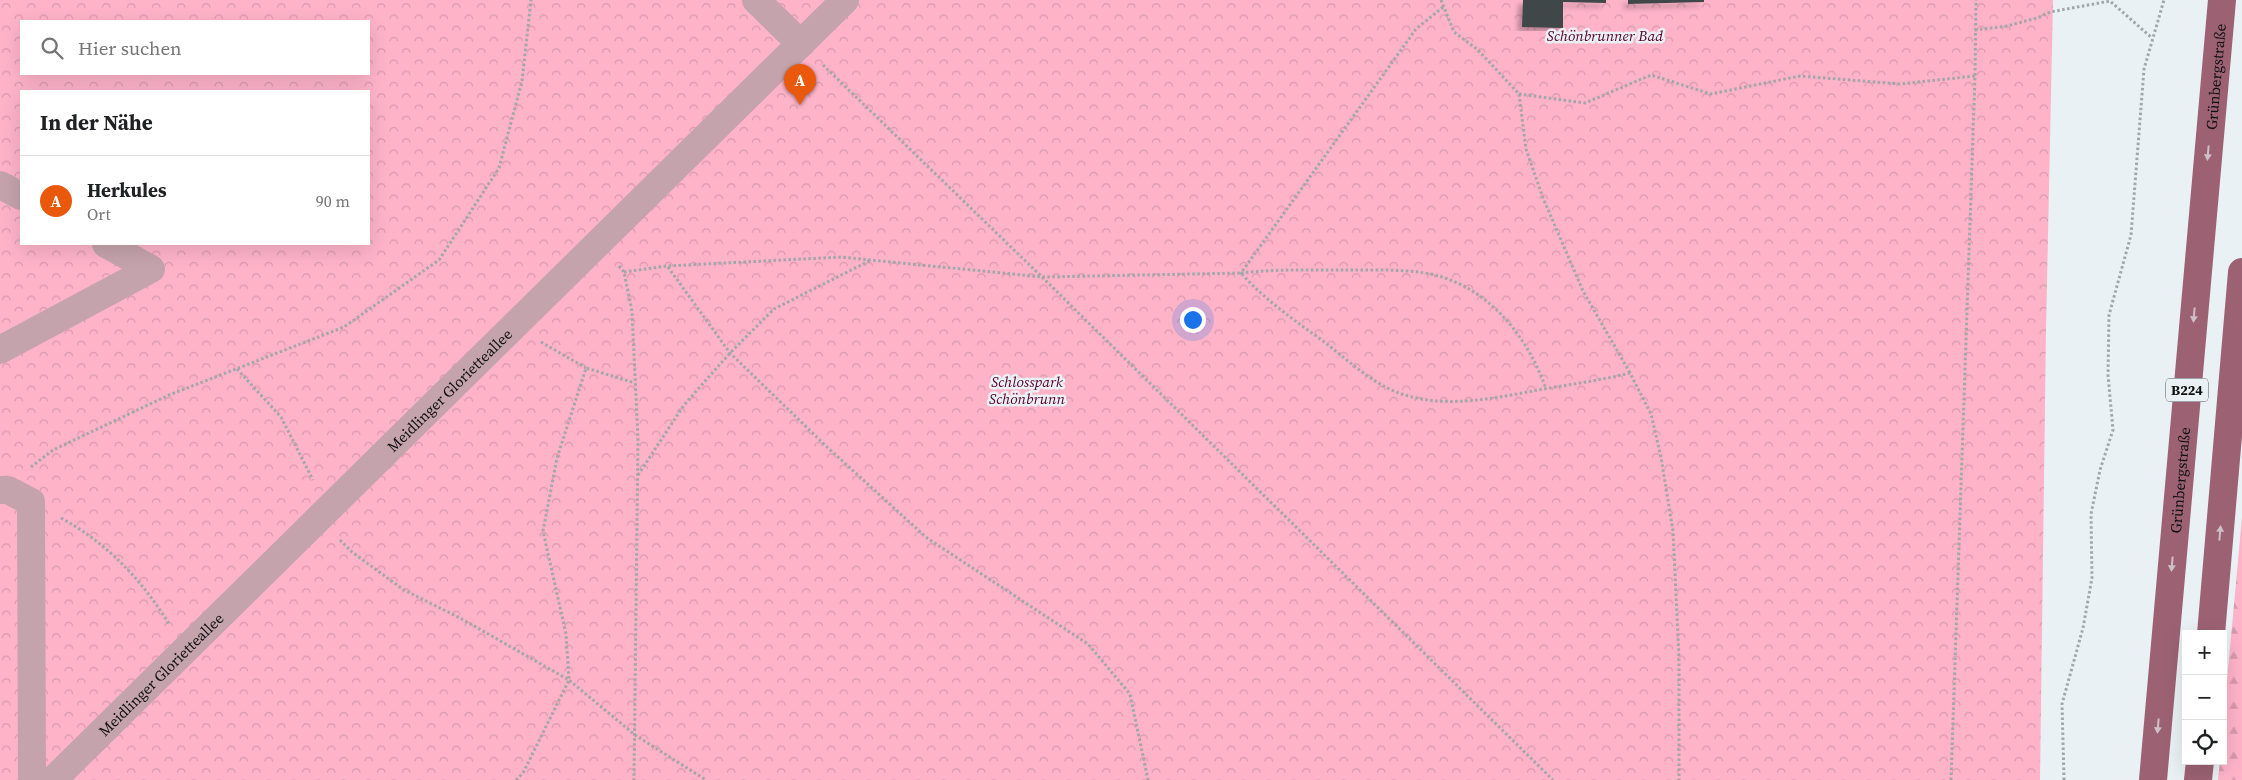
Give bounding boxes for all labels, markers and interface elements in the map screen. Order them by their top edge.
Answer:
search box [20,20,370,75]
street label: Grünbergstraße [2200,22,2230,131]
park label: Schönbrunner Bad [1547,25,1663,46]
icon: search [38,34,66,62]
text: Hier suchen [78,35,182,61]
pin: A [784,64,816,105]
text: In der Nähe [40,108,153,137]
one-way arrow [2204,145,2212,161]
text: Herkules [87,177,167,203]
text: A [51,190,61,212]
text: 90 m [316,190,350,212]
text: Ort [87,203,111,225]
your location [1180,307,1206,333]
one-way arrow [2190,307,2198,323]
street label: Meidlinger Glorietteallee [382,323,517,456]
park label: Schlosspark Schönbrunn [989,371,1065,409]
road number: B224 [2166,378,2208,402]
street label: Grünbergstraße [2164,426,2195,534]
one-way arrow [2216,525,2224,541]
one-way arrow [2168,556,2176,572]
street label: Meidlinger Glorietteallee [93,607,228,740]
map controls [2182,630,2227,765]
button: + [2182,630,2227,675]
button: − [2182,675,2227,720]
one-way arrow [2154,718,2162,734]
button: locate [2182,720,2227,765]

